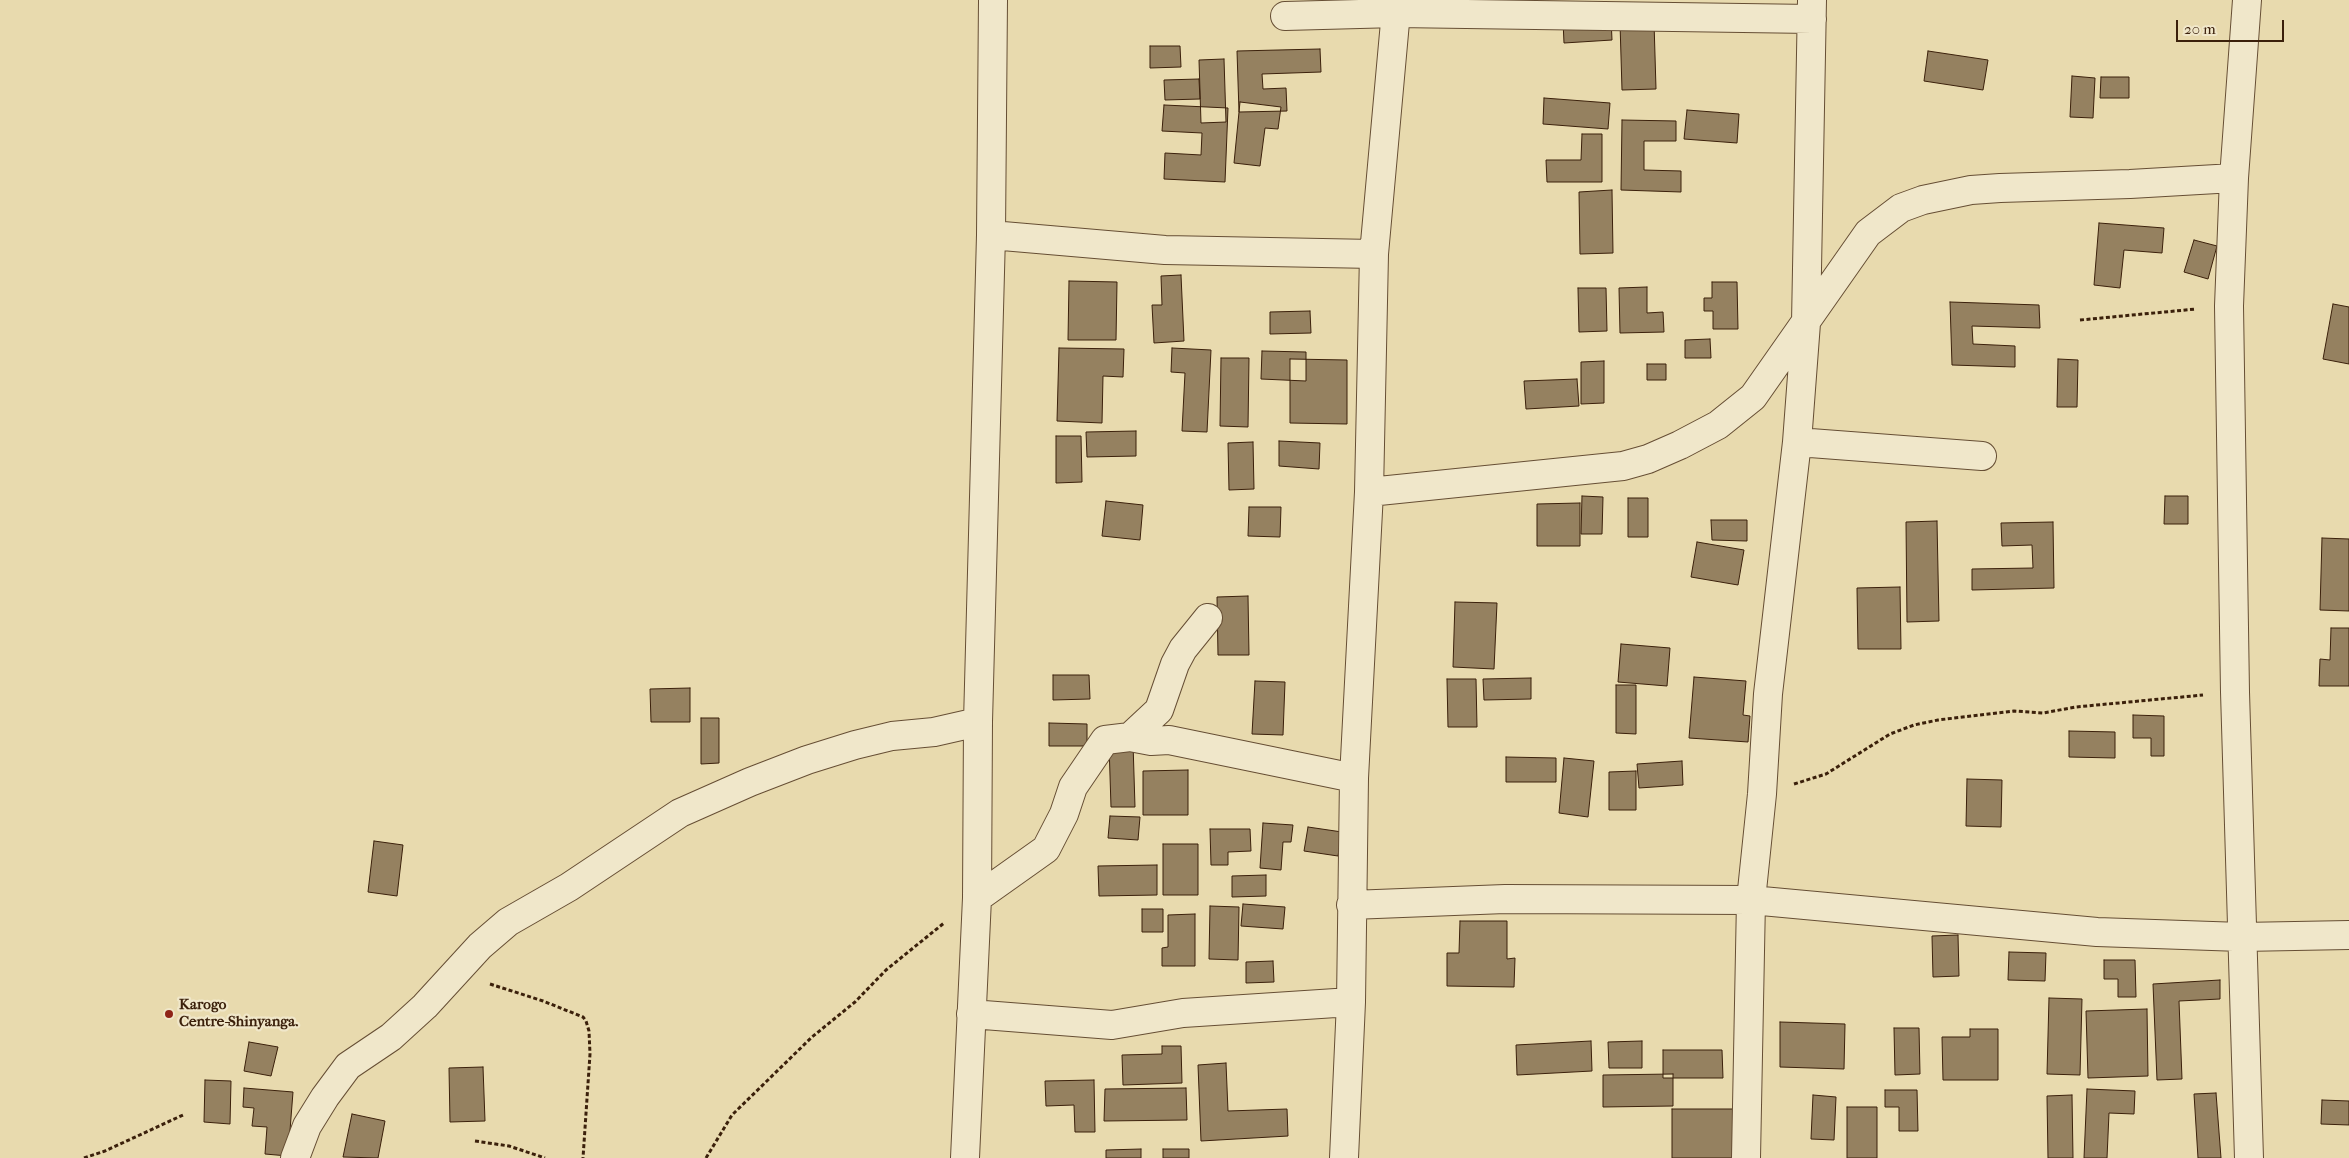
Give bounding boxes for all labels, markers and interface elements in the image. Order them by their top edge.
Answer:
scale bar [2179,10,2286,42]
text: 20 m [2184,20,2216,38]
place label: Karogo Centre-Shinyanga. [179,996,298,1031]
marker: Karogo Centre-Shinyanga. [163,1008,175,1020]

